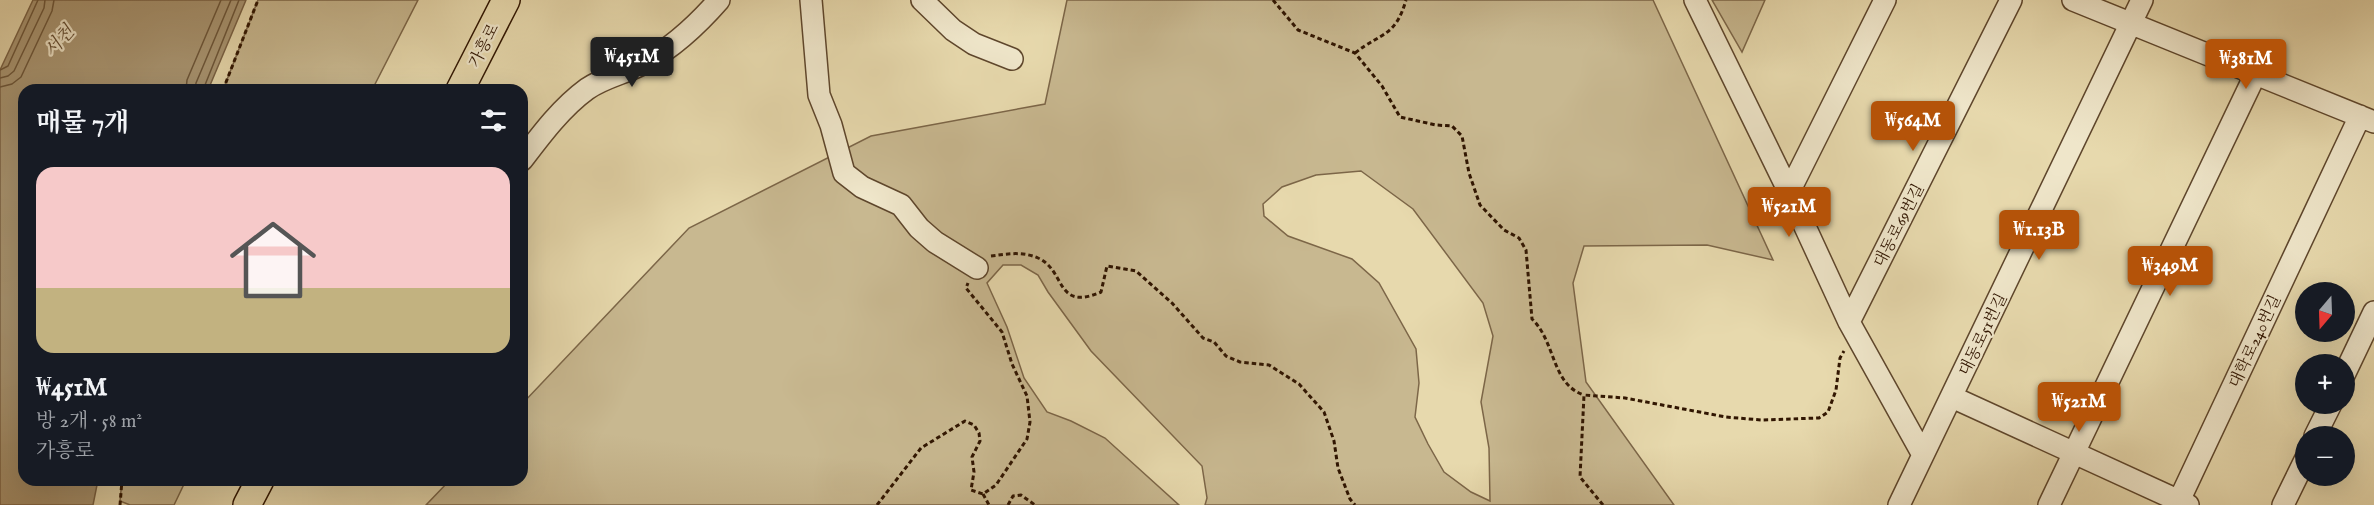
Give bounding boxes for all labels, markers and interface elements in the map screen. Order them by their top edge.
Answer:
water label: 서천 [40,20,81,63]
street label: 가흥로 [465,20,504,71]
pin: ₩451M [590,37,674,88]
pin: ₩381M [2204,39,2288,90]
text: ₩451M [604,44,660,69]
text: ₩381M [2219,46,2273,71]
pin: ₩564M [1871,101,1955,152]
icon: filters [477,104,510,137]
text: 매물 7개 [36,107,129,140]
text: ₩564M [1885,108,1941,133]
street label: 대동로69번길 [1870,181,1929,271]
pin: ₩521M [1747,187,1831,238]
text: ₩521M [1762,194,1816,219]
icon: home [219,206,327,314]
pin: ₩1.13B [1990,210,2088,261]
text: ₩1.13B [2013,217,2065,242]
pin: ₩349M [2128,246,2212,297]
text: ₩349M [2142,253,2198,278]
north arrow [2295,282,2355,342]
map controls [2295,282,2355,486]
street label: 대동로51번길 [1955,290,2012,379]
street label: 대학로240번길 [2226,292,2286,392]
button: + [2295,354,2355,414]
text: ₩451M [36,371,108,404]
pin: ₩521M [2037,382,2121,433]
text: ₩521M [2052,389,2106,414]
text: 방 2개 · 58 m² [36,409,142,434]
button: − [2295,426,2355,486]
text: 가흥로 [36,439,94,464]

